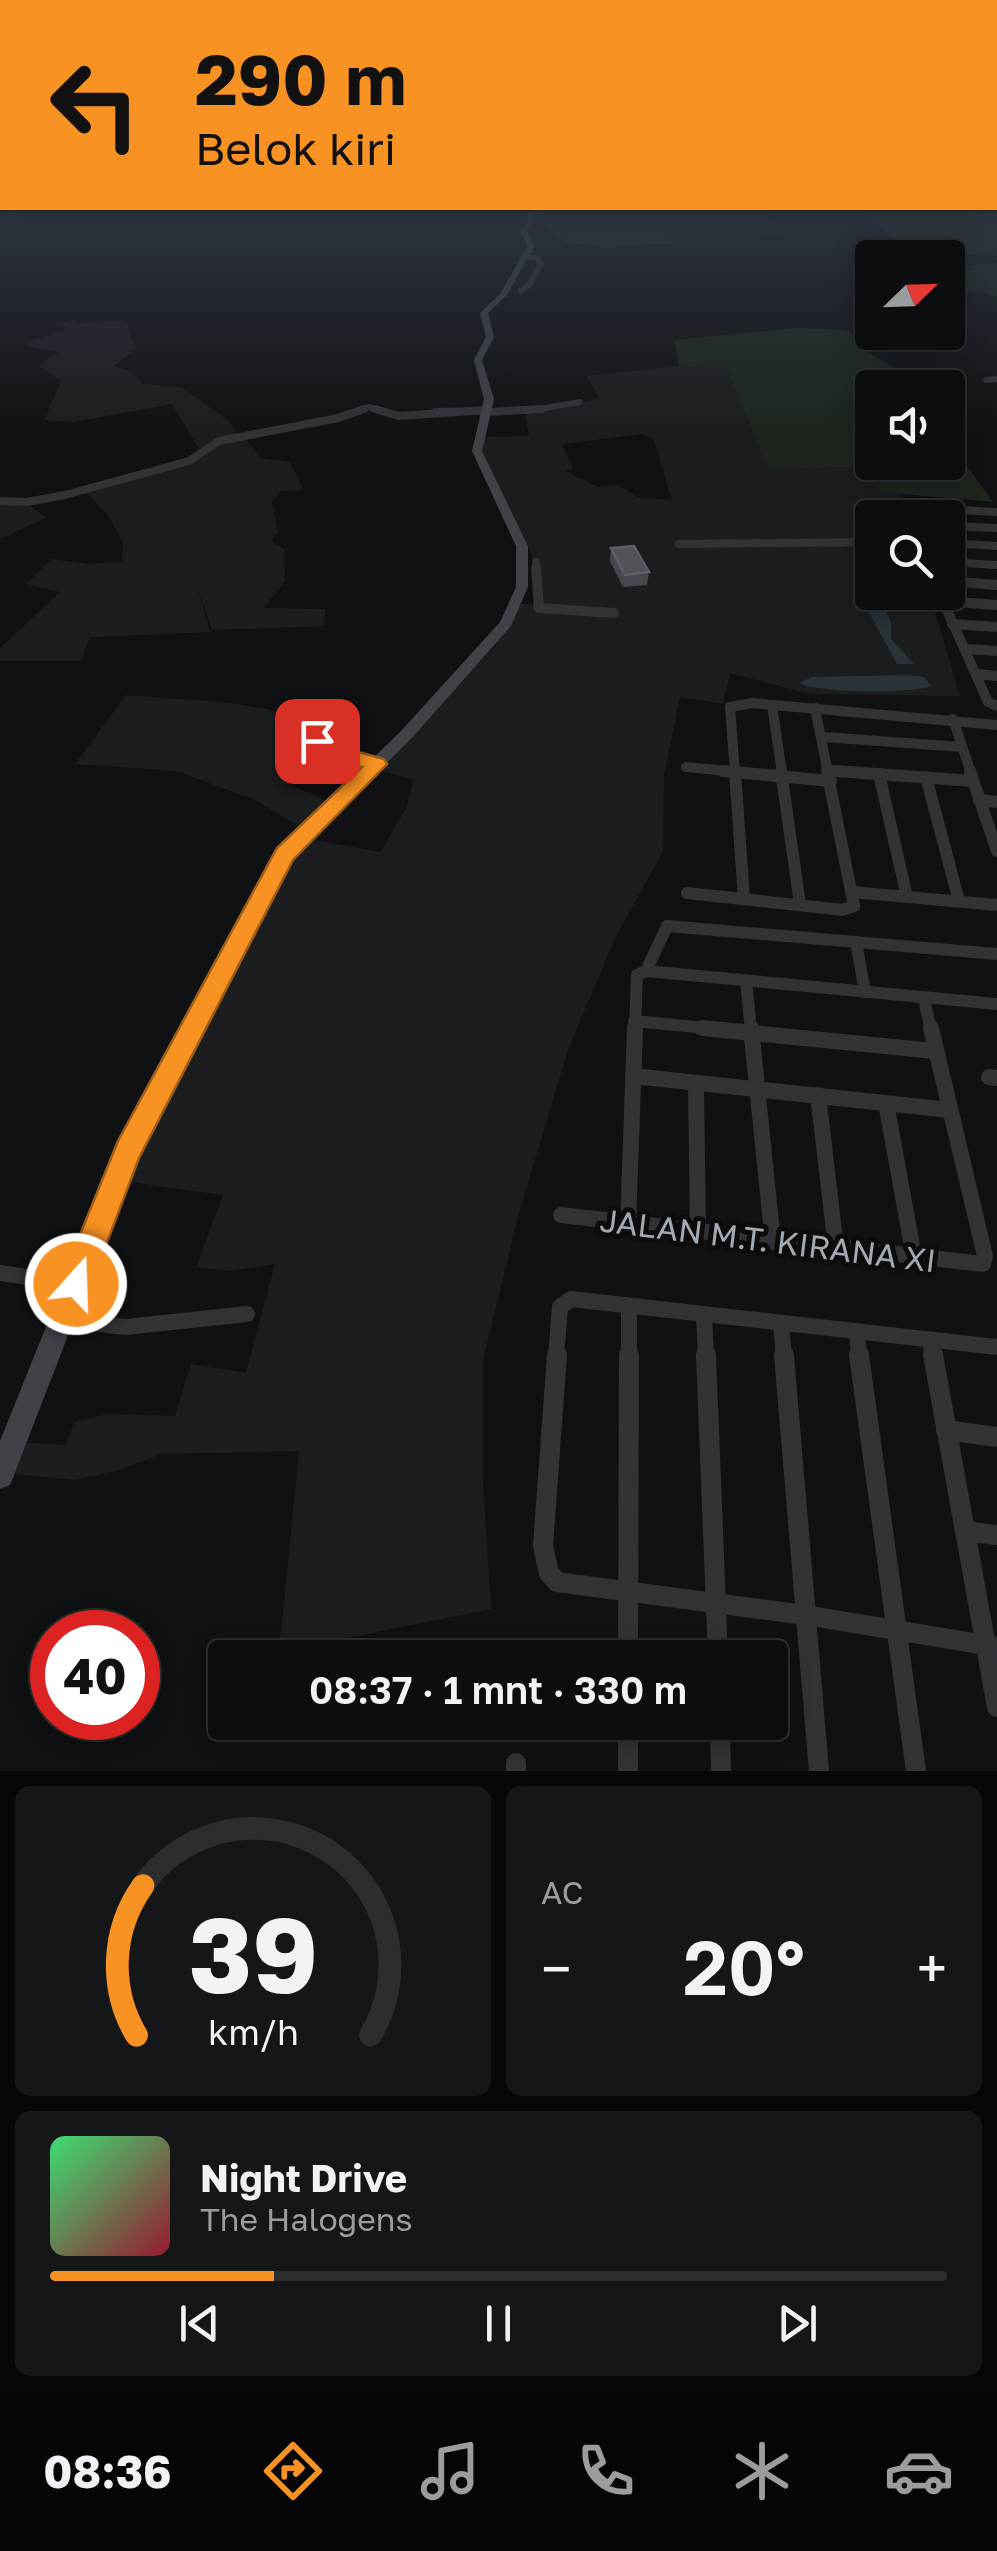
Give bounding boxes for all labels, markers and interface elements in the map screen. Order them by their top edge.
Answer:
text: 290 m [195,36,406,120]
icon: left [30,40,160,170]
text: Belok kiri [195,121,396,175]
north arrow [855,240,965,350]
map controls [855,240,965,610]
button: sound [855,370,965,480]
button: search [855,500,965,610]
pin [275,699,360,784]
icon: arrive [290,714,345,769]
street label: JALAN M.T. KIRANA XI [598,1201,938,1279]
position arrow [24,1232,128,1336]
speed limit sign: 40 [30,1610,160,1740]
text: 08:37 · 1 mnt · 330 m [309,1667,687,1712]
text: AC [541,1873,584,1911]
text: 39 [188,1891,318,2016]
text: 20° [683,1921,805,2012]
text: − [541,1935,571,2001]
text: + [917,1935,947,2001]
text: km/h [208,2010,298,2053]
text: Night Drive [200,2155,407,2200]
text: The Halogens [200,2200,412,2238]
icon: previous [172,2296,227,2351]
icon: pause [471,2296,526,2351]
icon: next [770,2296,825,2351]
icon: directions [258,2436,328,2506]
icon: music [415,2436,485,2506]
icon: phone [571,2436,641,2506]
icon: climate [727,2436,797,2506]
icon: car [884,2436,954,2506]
text: 08:36 [43,2444,172,2498]

